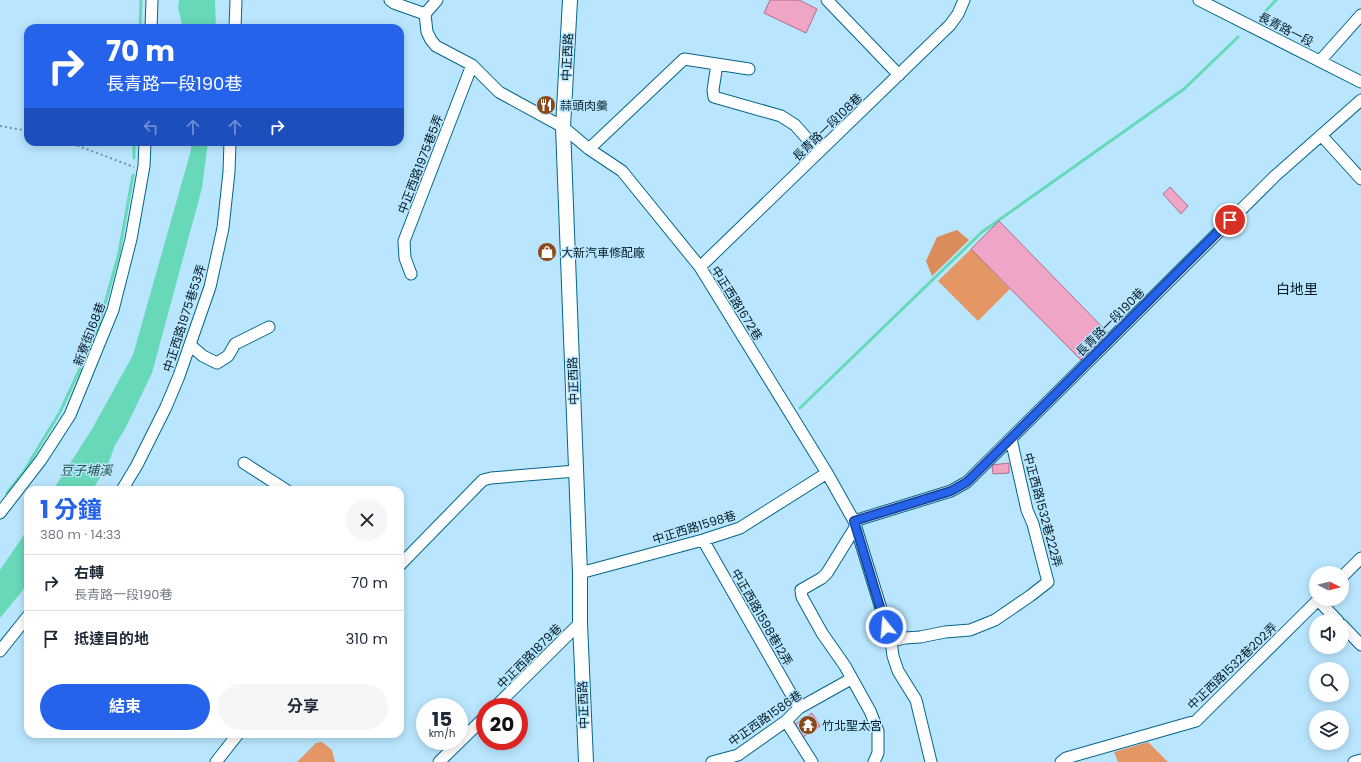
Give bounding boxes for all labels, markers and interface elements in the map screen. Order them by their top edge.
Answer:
street label: 長青路一段 [1255,8,1317,50]
text: 70 m [106,32,175,71]
street label: 中正西路 [557,33,577,81]
icon: right [40,40,92,92]
text: 長青路一段190巷 [106,71,242,96]
street label: 長青路一段108巷 [788,89,866,165]
restaurant icon: 蒜頭肉羹 [535,94,557,116]
place label: 蒜頭肉羹 [560,97,608,114]
street label: 中正西路1975巷5弄 [393,112,447,216]
icon: left [140,116,162,138]
icon: ahead [182,116,204,138]
icon: ahead [224,116,246,138]
icon: right [266,116,288,138]
pin [1213,203,1247,237]
icon: arrive [1219,209,1241,231]
shop icon: 大新汽車修配廠 [536,241,558,263]
place label: 大新汽車修配廠 [561,244,645,261]
street label: 中正西路1975巷53弄 [159,262,209,374]
street label: 中正西路1672巷 [707,262,767,344]
district label: 白地里 [1276,279,1318,299]
street label: 長青路一段190巷 [1072,284,1148,360]
street label: 新寮街168巷 [69,300,109,368]
street label: 中正西路 [564,357,582,405]
street label: 中正西路1532巷222弄 [1020,451,1066,569]
water label: 豆子埔溪 [60,461,114,480]
text: 1 分鐘 [40,493,102,526]
button: close [346,499,388,541]
street label: 中正西路1598巷 [650,506,738,548]
text: 380 m · 14:33 [40,525,121,544]
text: 右轉 [74,562,104,583]
street label: 中正西路1598巷12弄 [727,565,797,669]
north arrow [1309,566,1349,606]
map controls [1309,566,1349,750]
icon: right [40,572,62,594]
text: 70 m [351,572,388,593]
text: 長青路一段190巷 [74,585,173,604]
position arrow [865,606,907,648]
button: sound [1309,614,1349,654]
street label: 中正西路1532巷202弄 [1183,619,1281,713]
street label: 中正西路1879巷 [493,620,565,692]
icon: arrive [40,628,62,650]
text: 抵達目的地 [74,628,149,649]
text: 310 m [345,628,388,649]
button: search [1309,662,1349,702]
street label: 中正西路 [574,681,592,729]
button: 結束 [40,684,210,730]
button: 分享 [218,684,388,730]
street label: 中正西路1586巷 [725,686,805,750]
speed limit sign: 20 [476,698,528,750]
text: 15 [432,705,452,733]
button: layers [1309,710,1349,750]
temple icon: 竹北聖太宮 [797,714,819,736]
place label: 竹北聖太宮 [822,717,882,734]
text: km/h [429,726,455,741]

